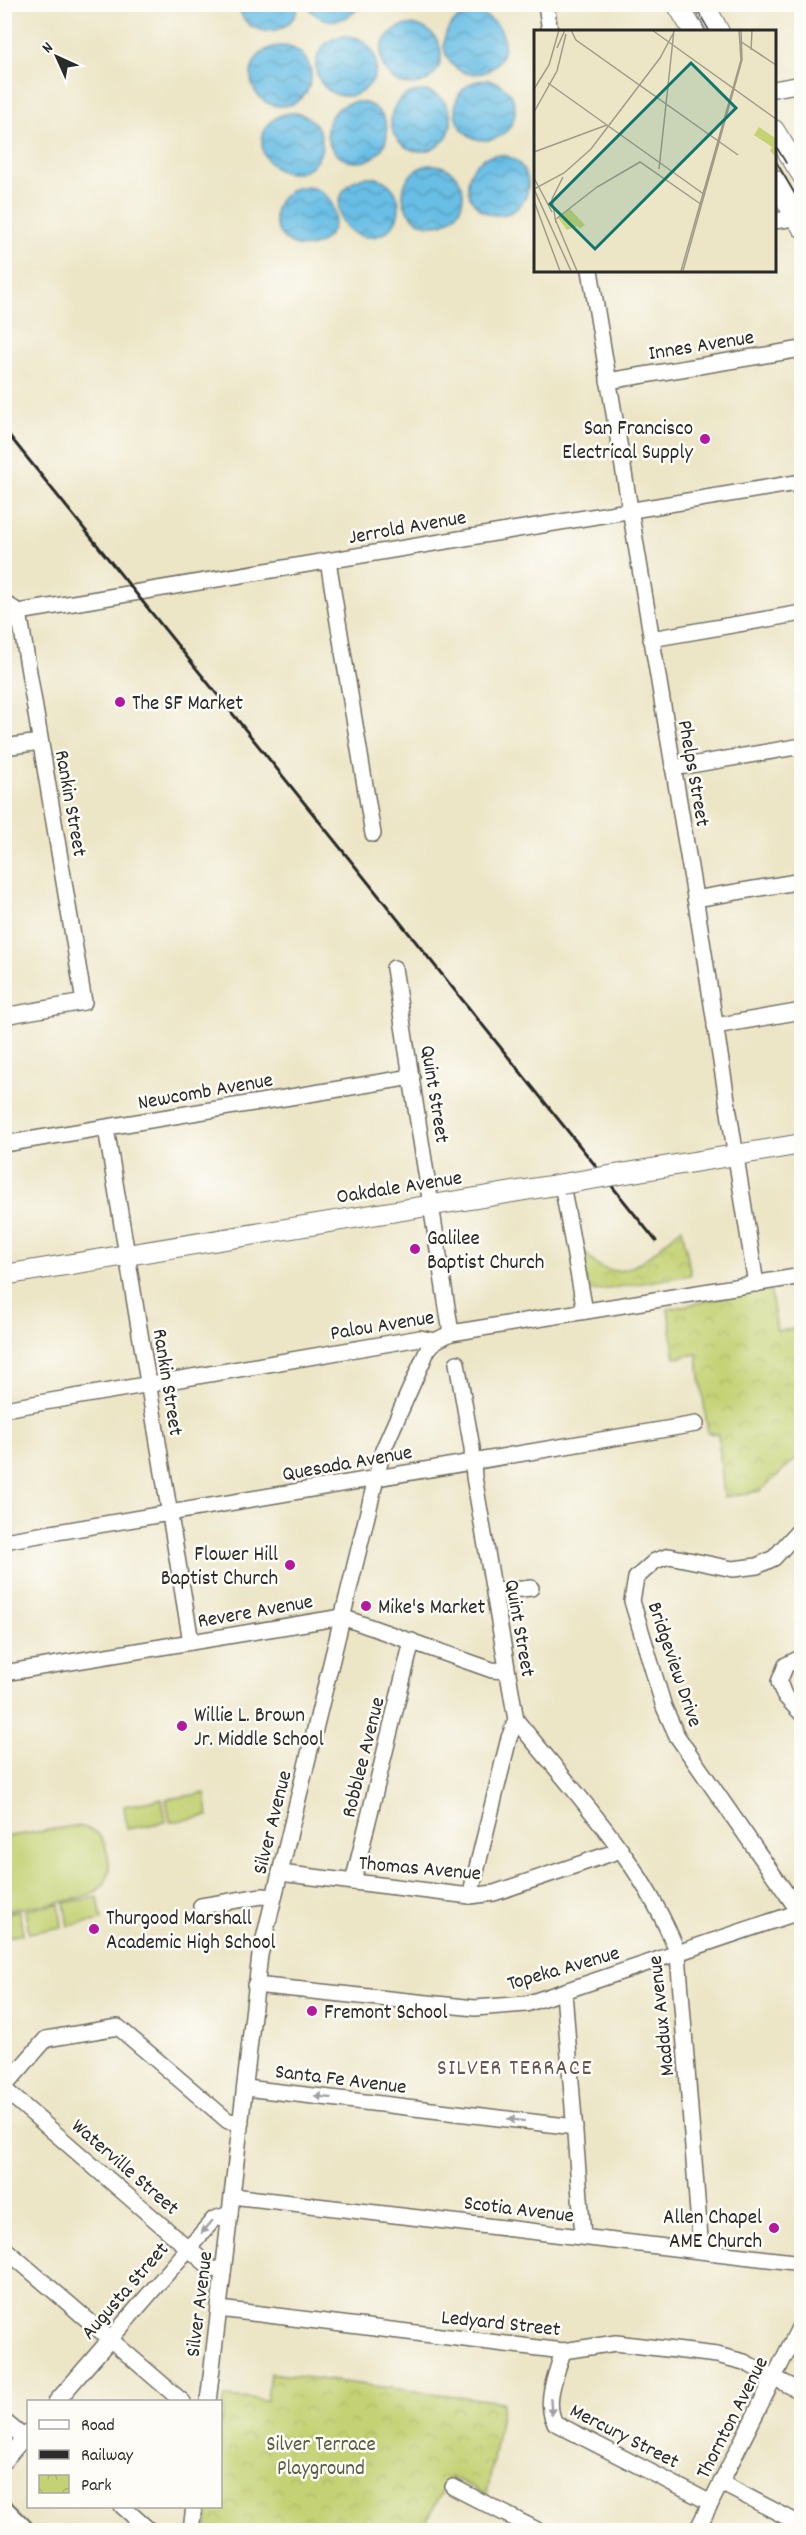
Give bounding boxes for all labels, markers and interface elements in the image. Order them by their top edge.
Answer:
north arrow [27,27,87,87]
inset map [534,30,776,272]
text: N [37,37,59,59]
street label: Innes Avenue [647,324,756,370]
place label: San Francisco Electrical Supply [562,415,693,469]
marker: San Francisco Electrical Supply [698,432,712,446]
street label: Jerrold Avenue [346,504,469,554]
place label: The SF Market [132,690,243,720]
marker: The SF Market [113,695,127,709]
street label: Phelps Street [668,718,716,829]
street label: Rankin Street [45,748,93,859]
street label: Quint Street [411,1044,456,1146]
street label: Newcomb Avenue [136,1066,275,1120]
street label: Oakdale Avenue [335,1164,464,1214]
place label: Galilee Baptist Church [427,1225,544,1279]
marker: Galilee Baptist Church [408,1242,422,1256]
street label: Palou Avenue [328,1304,437,1350]
street label: Rankin Street [143,1327,189,1438]
street label: Quesada Avenue [280,1439,415,1491]
place label: Flower Hill Baptist Church [161,1541,278,1595]
marker: Flower Hill Baptist Church [283,1558,297,1572]
street label: Quint Street [495,1577,541,1680]
street label: Revere Avenue [195,1588,316,1638]
place label: Mike's Market [378,1594,486,1624]
street label: Bridgeview Drive [638,1598,709,1732]
marker: Mike's Market [359,1599,373,1613]
street label: Robblee Avenue [335,1694,394,1821]
place label: Willie L. Brown Jr. Middle School [194,1702,324,1756]
marker: Willie L. Brown Jr. Middle School [175,1719,189,1733]
street label: Silver Avenue [247,1768,301,1878]
street label: Thomas Avenue [357,1850,482,1890]
place label: Thurgood Marshall Academic High School [106,1905,276,1959]
marker: Thurgood Marshall Academic High School [87,1922,101,1936]
street label: Topeka Avenue [504,1940,623,2000]
street label: Maddux Avenue [642,1954,684,2077]
place label: Fremont School [324,1999,447,2029]
marker: Fremont School [305,2004,319,2018]
district label: SILVER TERRACE [437,2054,593,2085]
street label: Santa Fe Avenue [273,2058,408,2104]
one-way arrow [313,2092,332,2102]
street label: Waterville Street [63,2113,185,2224]
one-way arrow [507,2115,526,2125]
street label: Scotia Avenue [462,2189,575,2233]
place label: Allen Chapel AME Church [663,2204,762,2258]
one-way arrow [201,2219,214,2234]
marker: Allen Chapel AME Church [767,2221,781,2235]
street label: Augusta Street [75,2236,177,2347]
street label: Silver Avenue [180,2250,222,2359]
street label: Ledyard Street [440,2304,562,2346]
street label: Thornton Avenue [690,2352,777,2485]
street label: Mercury Street [564,2397,684,2478]
one-way arrow [546,2398,556,2417]
legend [27,2400,222,2508]
text: Road [81,2414,115,2439]
park label: Silver Terrace Playground [266,2431,376,2485]
text: Railway [81,2444,134,2469]
text: Park [81,2474,112,2499]

